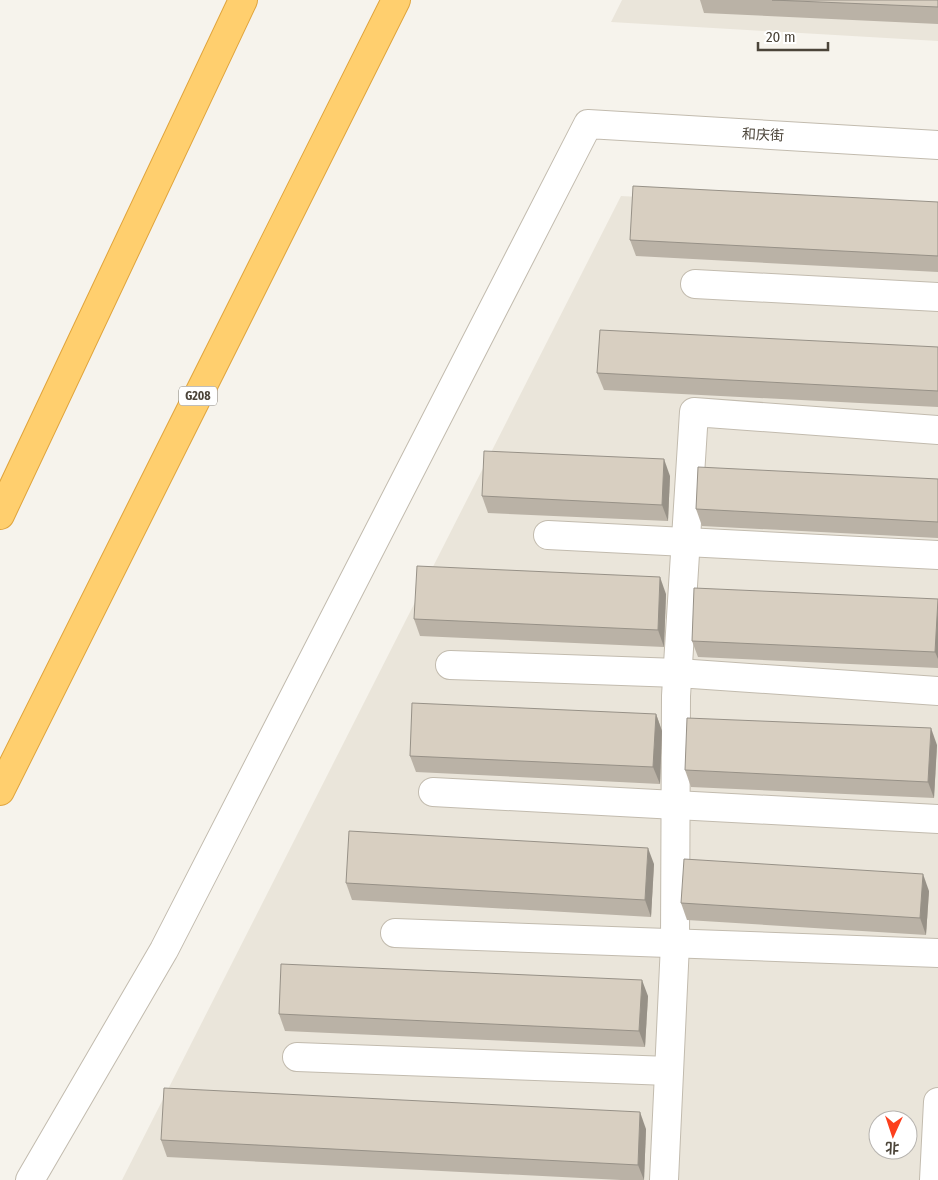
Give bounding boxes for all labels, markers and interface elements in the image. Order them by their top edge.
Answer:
scale bar [758,20,828,52]
text: 20 m [766,28,796,46]
street label: 和庆街 [742,125,784,145]
road number: G208 [179,386,217,406]
north arrow [868,1110,918,1160]
text: 北 [885,1139,900,1156]

